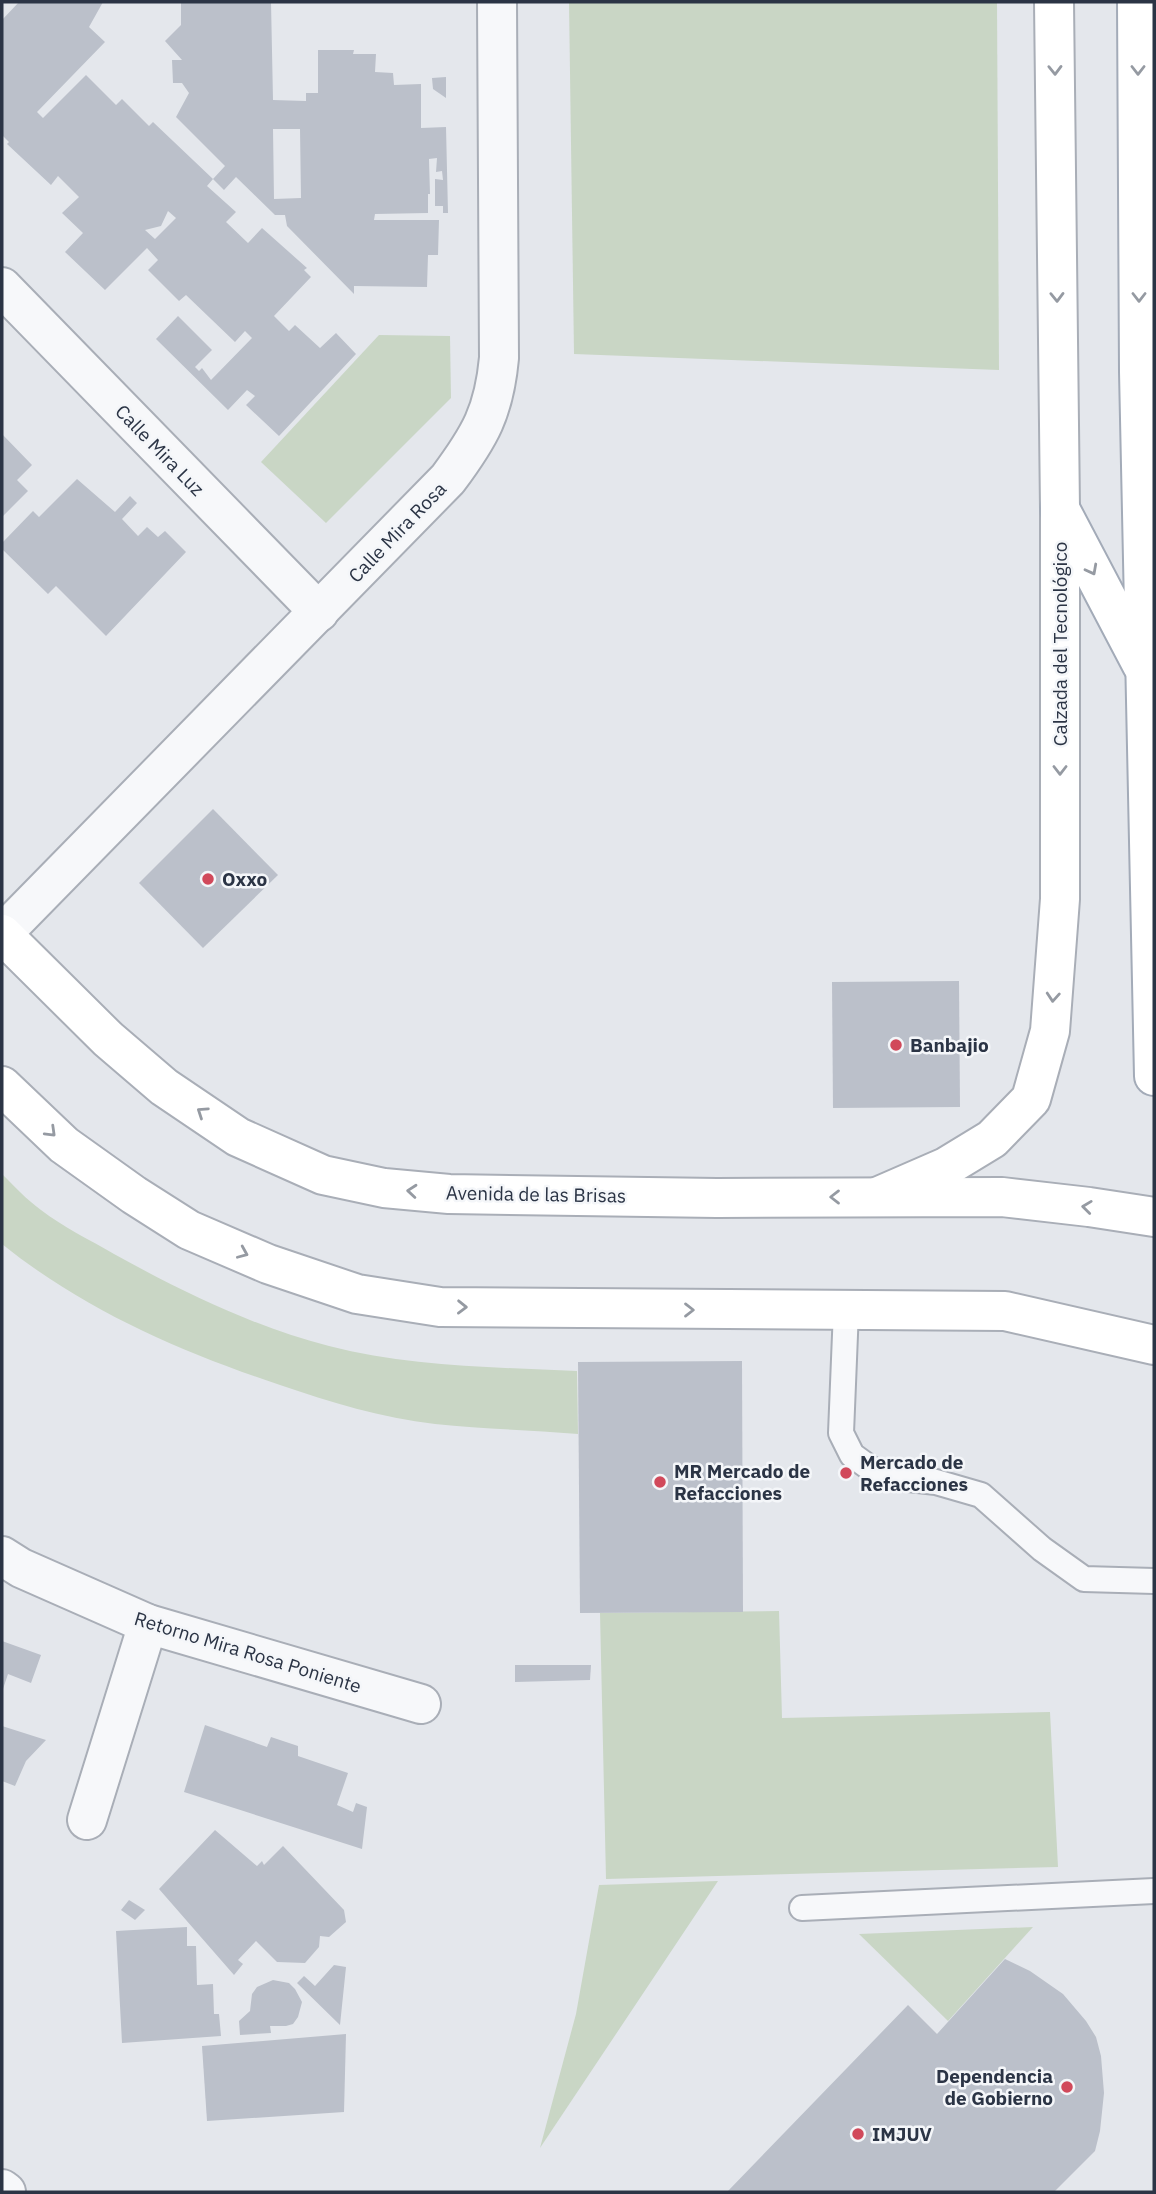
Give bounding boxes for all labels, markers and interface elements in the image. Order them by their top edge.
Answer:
one-way arrow [1047,65,1062,76]
one-way arrow [1130,65,1146,76]
one-way arrow [1049,293,1065,303]
one-way arrow [1131,293,1147,303]
street label: Calle Mira Luz [110,399,210,501]
street label: Calle Mira Rosa [343,477,451,587]
street label: Calzada del Tecnológico [1048,542,1072,746]
one-way arrow [1083,562,1097,575]
one-way arrow [1052,765,1068,776]
place label: Oxxo [222,867,268,891]
marker: Oxxo [200,871,216,887]
one-way arrow [1046,992,1061,1003]
place label: Banbajio [910,1033,989,1057]
marker: Banbajio [888,1037,904,1053]
one-way arrow [197,1108,210,1120]
one-way arrow [43,1124,56,1137]
street label: Avenida de las Brisas [446,1180,626,1208]
one-way arrow [406,1184,417,1199]
one-way arrow [830,1189,840,1205]
one-way arrow [1081,1199,1093,1214]
one-way arrow [235,1245,248,1259]
one-way arrow [457,1299,468,1315]
one-way arrow [685,1302,695,1318]
place label: Mercado de Refacciones [860,1450,968,1496]
place label: MR Mercado de Refacciones [674,1459,810,1505]
marker: Mercado de Refacciones [838,1465,854,1481]
marker: MR Mercado de Refacciones [652,1474,668,1490]
street label: Retorno Mira Rosa Poniente [132,1606,364,1698]
place label: Dependencia de Gobierno [936,2064,1053,2110]
marker: Dependencia de Gobierno [1059,2079,1075,2095]
place label: IMJUV [872,2122,933,2146]
marker: IMJUV [850,2126,866,2142]

